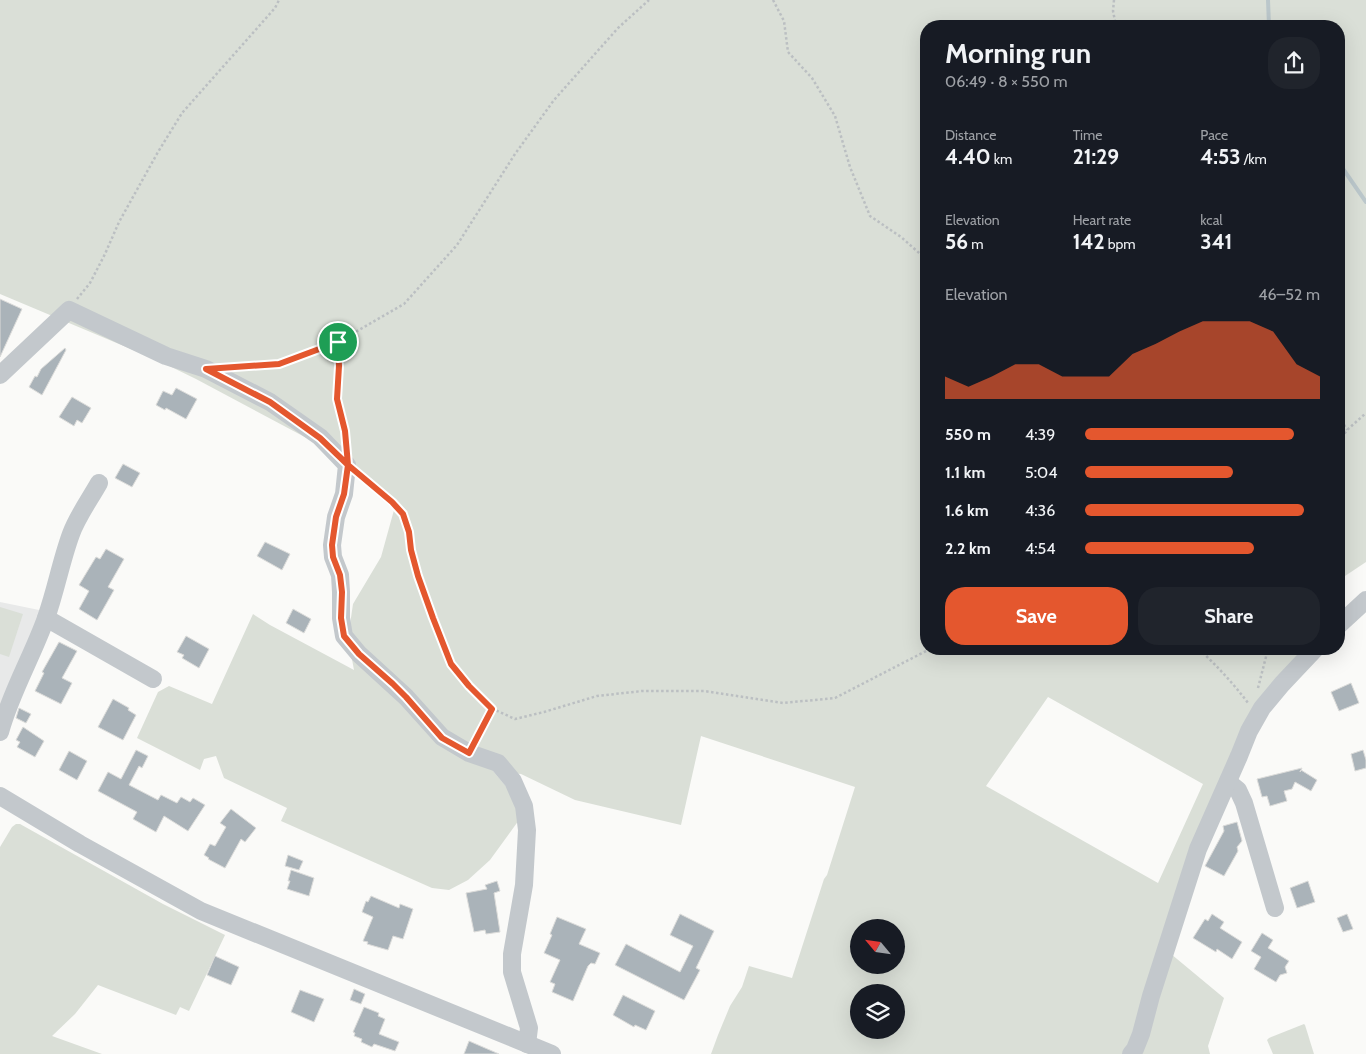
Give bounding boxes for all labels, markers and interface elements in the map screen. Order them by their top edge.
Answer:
text: Morning run [945,36,1091,70]
button: share [1268,37,1320,89]
text: 06:49 · 8 × 550 m [945,72,1067,91]
text: Distance [945,126,997,144]
text: Time [1073,126,1102,144]
text: Pace [1200,126,1228,144]
text: 4.40 [945,144,991,169]
text: 21:29 [1073,144,1119,169]
text: 4:53 [1200,144,1241,169]
text: km [991,150,1012,168]
text: /km [1241,150,1267,168]
text: Elevation [945,211,1000,229]
text: Heart rate [1073,211,1131,229]
text: kcal [1200,211,1223,229]
text: 56 [945,229,968,254]
text: 142 [1073,229,1105,254]
text: 341 [1200,229,1232,254]
text: m [968,235,984,253]
text: bpm [1105,235,1136,253]
text: Elevation [945,285,1008,304]
text: 46–52 m [1258,285,1320,304]
pin [317,321,359,363]
icon: arrive [324,328,352,356]
text: 550 m [945,425,991,444]
text: 4:39 [1025,425,1055,444]
text: 1.1 km [945,463,985,482]
text: 5:04 [1025,463,1057,482]
text: 1.6 km [945,501,989,520]
text: 4:36 [1025,501,1055,520]
text: 2.2 km [945,539,991,558]
text: 4:54 [1025,539,1055,558]
button: Save [945,587,1128,645]
button: Share [1138,587,1320,645]
north arrow [850,919,905,974]
map controls [850,919,905,1039]
button: layers [850,984,905,1039]

